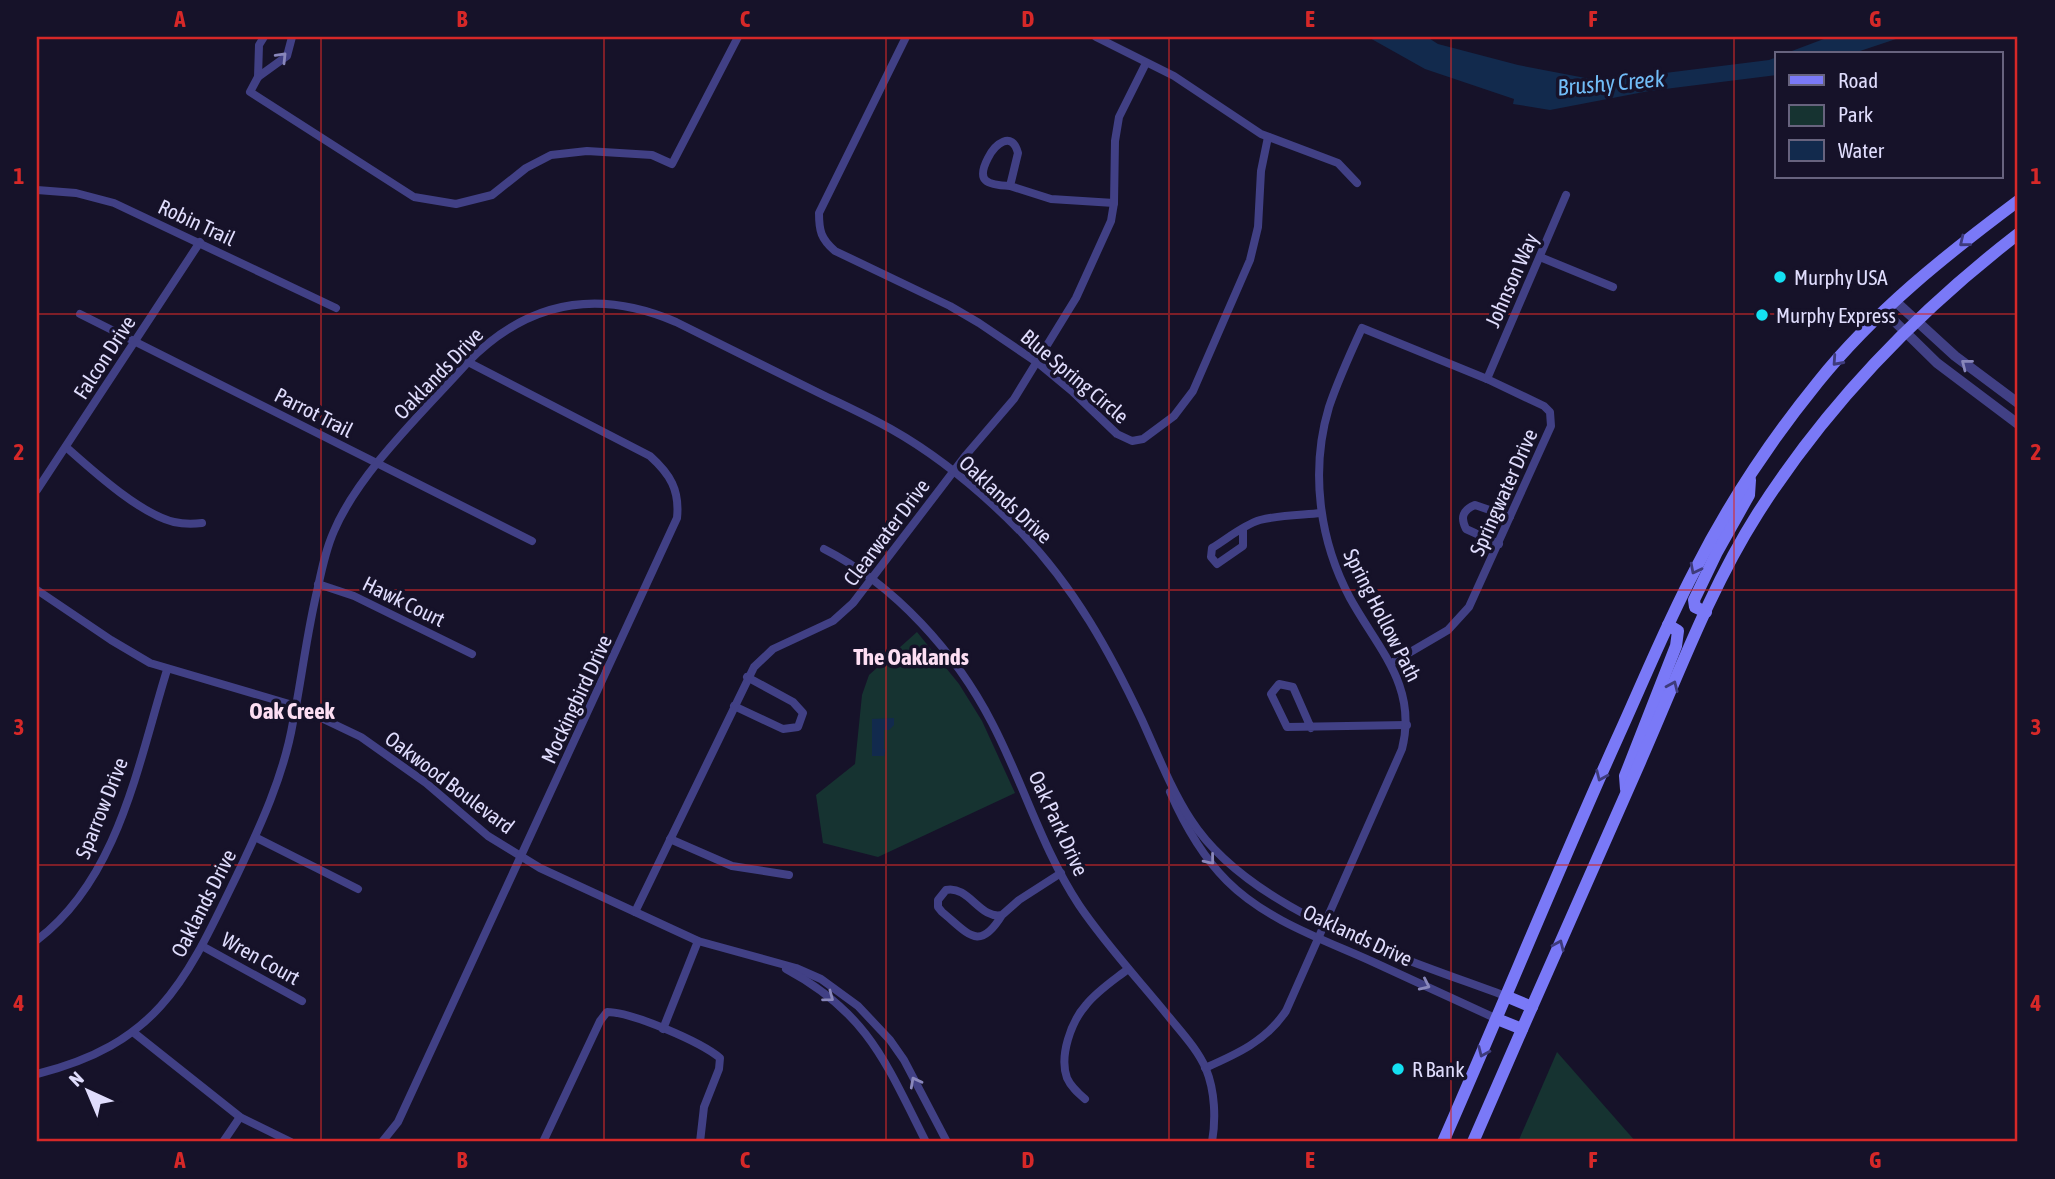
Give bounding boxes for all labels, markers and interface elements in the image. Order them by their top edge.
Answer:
text: A [173,6,186,32]
text: B [457,6,468,32]
text: C [740,6,751,32]
text: D [1022,6,1035,32]
text: E [1305,6,1315,32]
text: F [1588,6,1598,32]
text: G [1869,6,1881,32]
legend [1775,52,2002,178]
one-way arrow [274,53,286,66]
water label: Brushy Creek [1556,65,1667,101]
text: Road [1838,68,1878,92]
text: Park [1838,102,1873,126]
text: Water [1838,138,1885,162]
text: 1 [14,163,25,189]
text: 1 [2031,163,2042,189]
street label: Robin Trail [155,194,240,250]
street label: Johnson Way [1480,229,1543,331]
one-way arrow [1960,234,1972,247]
place label: Murphy USA [1794,265,1888,289]
marker: Murphy USA [1772,269,1788,285]
place label: Murphy Express [1776,303,1896,327]
marker: Murphy Express [1754,307,1770,323]
street label: Falcon Drive [68,311,140,403]
street label: Oaklands Drive [388,322,488,424]
street label: Blue Spring Circle [1016,324,1134,428]
one-way arrow [1833,353,1845,366]
one-way arrow [1961,359,1973,372]
street label: Parrot Trail [271,382,358,442]
street label: Springwater Drive [1464,425,1542,559]
text: 2 [14,439,24,465]
text: 2 [2031,439,2041,465]
street label: Oaklands Drive [955,450,1057,548]
street label: Clearwater Drive [838,474,934,590]
street label: Spring Hollow Path [1339,545,1427,685]
one-way arrow [1690,562,1704,574]
street label: Hawk Court [359,571,449,631]
street label: Mockingbird Drive [536,631,616,767]
district label: The Oaklands [853,644,969,670]
one-way arrow [1665,681,1679,693]
district label: Oak Creek [249,698,336,724]
text: 3 [14,714,24,740]
text: 3 [2031,714,2041,740]
street label: Oakwood Boulevard [381,726,519,838]
street label: Sparrow Drive [70,754,132,862]
street label: Oak Park Drive [1024,767,1094,879]
one-way arrow [1595,768,1609,781]
street label: Oaklands Drive [166,845,240,961]
one-way arrow [1201,852,1214,864]
street label: Oaklands Drive [1300,899,1416,971]
street label: Wren Court [218,927,304,989]
one-way arrow [1551,940,1565,952]
one-way arrow [1418,977,1430,991]
one-way arrow [821,988,834,1001]
text: 4 [13,990,25,1016]
text: 4 [2030,990,2042,1016]
one-way arrow [1477,1045,1491,1058]
north arrow [52,1056,122,1126]
place label: R Bank [1412,1057,1465,1081]
marker: R Bank [1390,1061,1406,1077]
text: N [65,1067,88,1091]
one-way arrow [910,1077,923,1089]
text: A [173,1147,186,1173]
text: B [457,1147,468,1173]
text: C [740,1147,751,1173]
text: D [1022,1147,1035,1173]
text: E [1305,1147,1315,1173]
text: F [1588,1147,1598,1173]
text: G [1869,1147,1881,1173]

